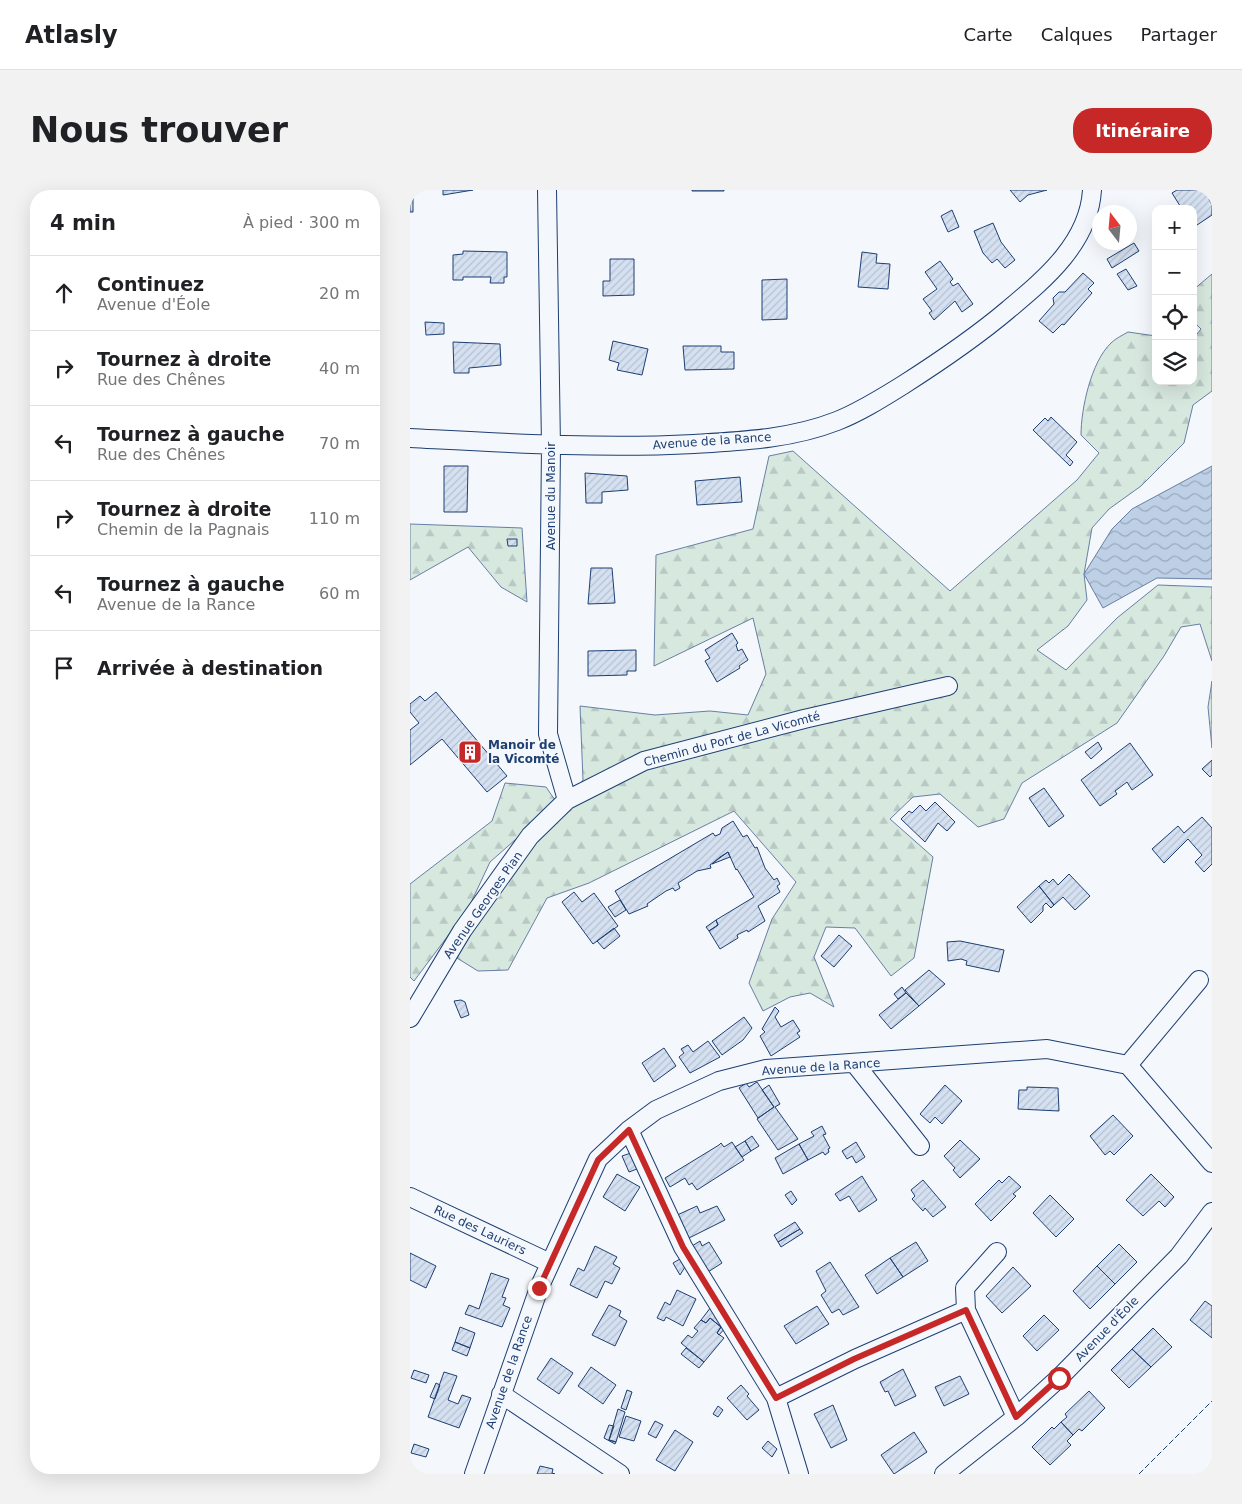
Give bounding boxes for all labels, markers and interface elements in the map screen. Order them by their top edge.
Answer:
text: Atlasly [25,21,118,49]
text: Carte [964,24,1013,45]
text: Calques [1041,24,1113,45]
text: Partager [1141,24,1217,45]
button: Itinéraire [1073,108,1212,153]
text: Nous trouver [30,110,288,150]
north arrow [1092,205,1137,250]
map controls [1152,205,1197,385]
button: + [1152,205,1197,250]
text: 4 min [50,211,116,235]
text: À pied · 300 m [243,213,360,232]
button: − [1152,250,1197,295]
text: Continuez [97,273,204,295]
icon: ahead [50,279,78,307]
text: 20 m [319,284,360,303]
text: Avenue d'Éole [97,295,210,314]
button: locate [1152,295,1197,340]
button: layers [1152,340,1197,385]
text: Tournez à droite [97,348,271,370]
icon: right [50,354,78,382]
text: 40 m [319,359,360,378]
text: Rue des Chênes [97,370,225,389]
text: Tournez à gauche [97,423,285,445]
icon: left [50,429,78,457]
street label: Avenue de la Rance [652,430,772,452]
text: 70 m [319,434,360,453]
street label: Avenue du Manoir [544,442,558,550]
text: Rue des Chênes [97,445,225,464]
text: Tournez à droite [97,498,271,520]
icon: right [50,504,78,532]
text: 110 m [309,509,360,528]
text: Chemin de la Pagnais [97,520,269,539]
text: Tournez à gauche [97,573,285,595]
icon: left [50,579,78,607]
text: 60 m [319,584,360,603]
text: Avenue de la Rance [97,595,255,614]
icon: arrive [50,654,78,682]
text: Arrivée à destination [97,657,323,679]
street label: Chemin du Port de La Vicomté [642,709,822,769]
place label: Manoir de la Vicomté [488,738,559,766]
building icon: Manoir de la Vicomté [457,739,483,765]
street label: Avenue Georges Pian [441,849,525,961]
street label: Avenue de la Rance [761,1056,881,1078]
street label: Rue des Lauriers [432,1202,528,1258]
route end [528,1277,551,1300]
street label: Avenue d'Éole [1072,1293,1142,1364]
street label: Avenue de la Rance [483,1314,535,1430]
route start [1048,1367,1071,1390]

